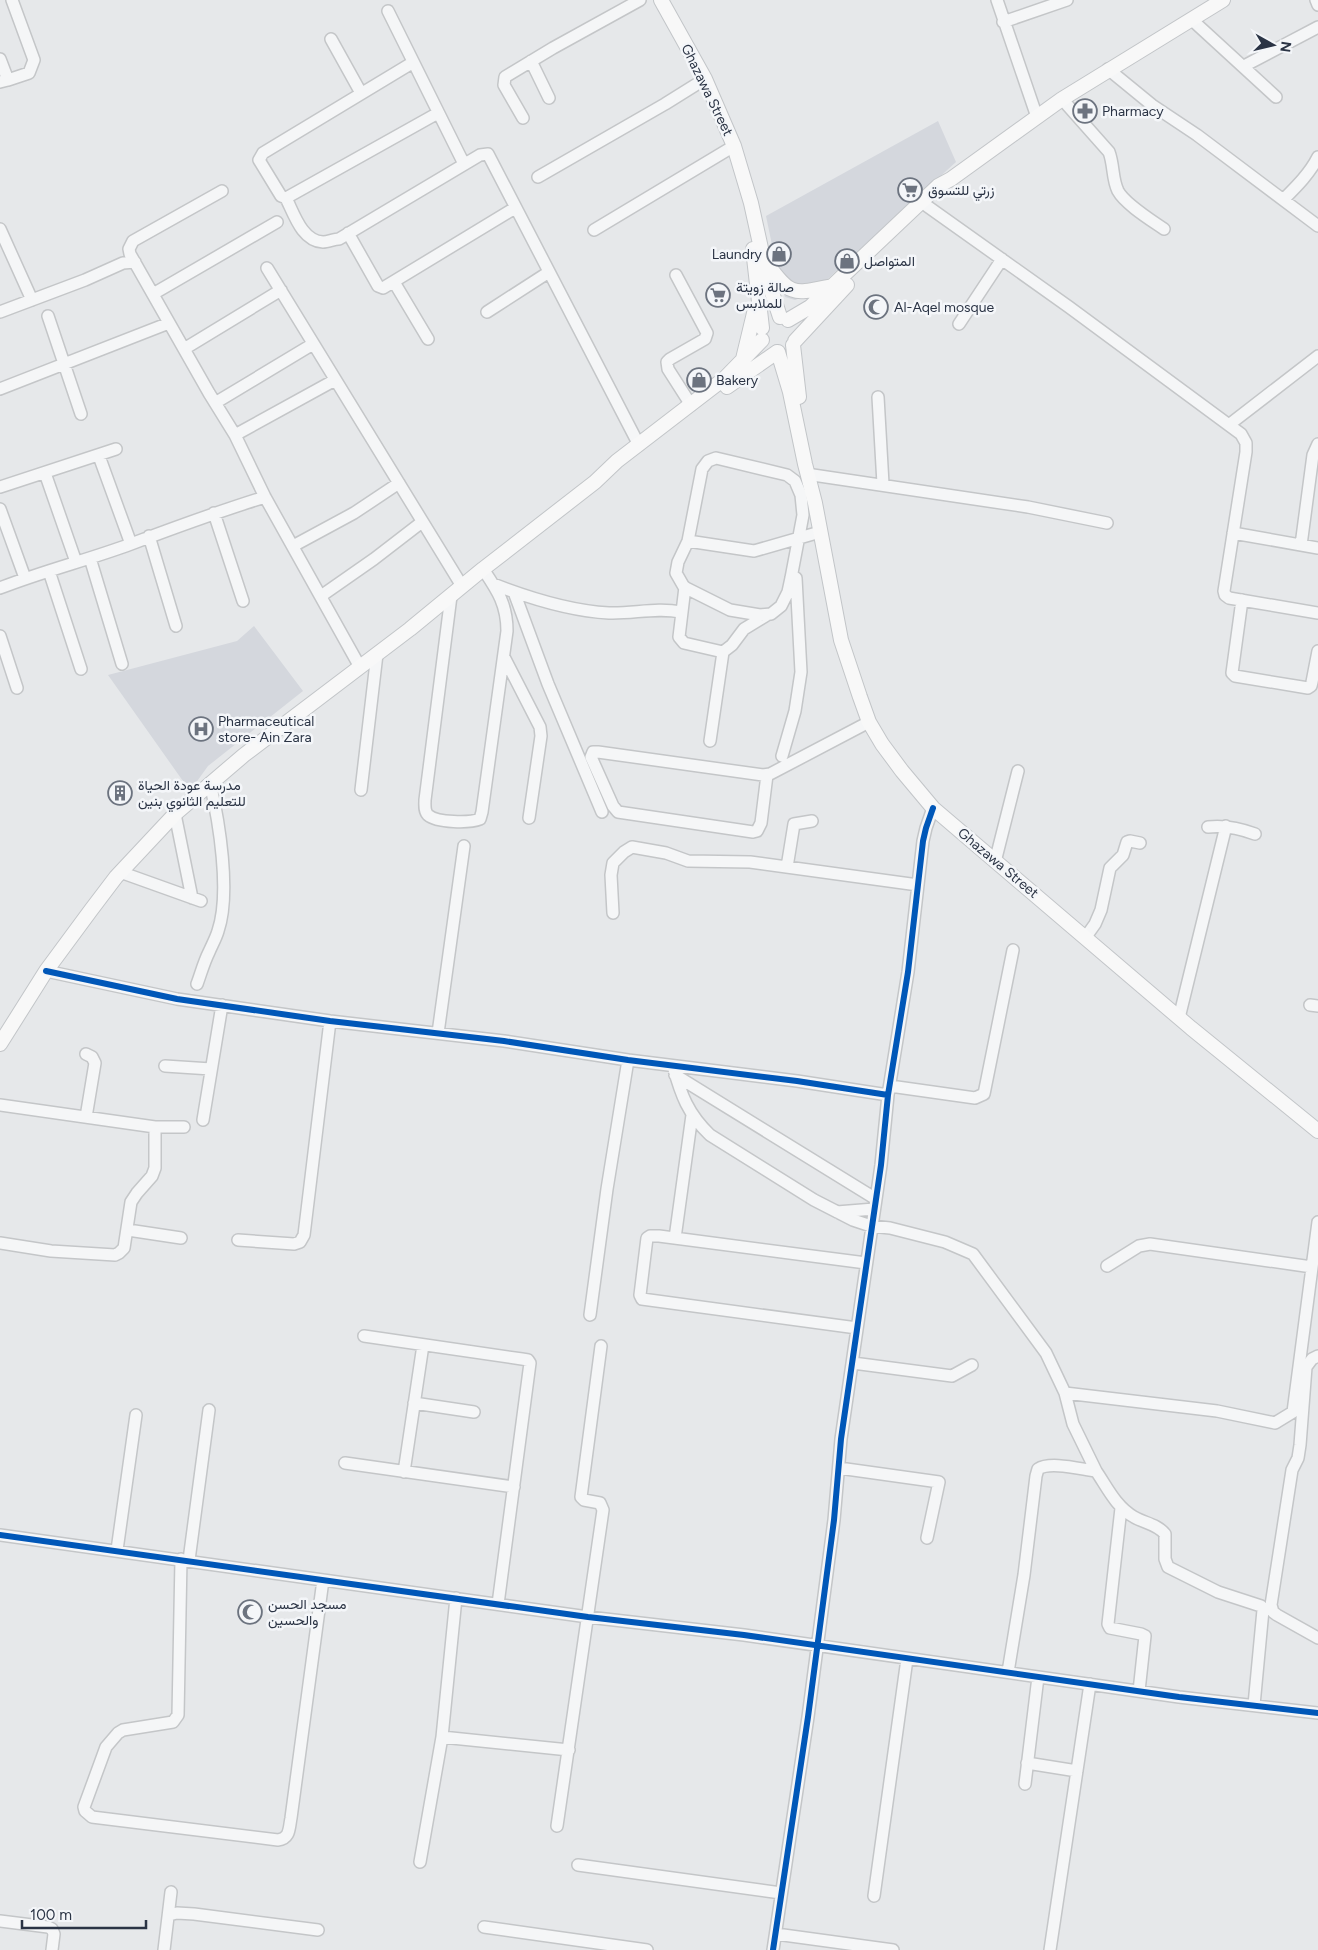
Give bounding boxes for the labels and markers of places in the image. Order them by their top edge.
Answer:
pharmacy icon: Pharmacy [1072,98,1098,124]
place label: Pharmacy [1102,103,1164,120]
supermarket icon: زرتي للتسوق [897,177,923,203]
place label: زرتي للتسوق [928,182,995,202]
shop icon: Laundry [766,241,792,267]
place label: Laundry [712,246,763,263]
shop icon: المتواصل [834,248,860,274]
place label: المتواصل [864,253,915,270]
place label: صالة زويتة للملابس [736,279,794,312]
supermarket icon: صالة زويتة للملابس [705,282,731,308]
mosque icon: Al-Aqel mosque [863,294,889,320]
place label: Al-Aqel mosque [894,299,995,316]
shop icon: Bakery [686,367,712,393]
place label: Bakery [716,372,759,389]
place label: Pharmaceutical store- Ain Zara [218,713,314,746]
hospital icon: Pharmaceutical store- Ain Zara [188,716,214,742]
place label: مدرسة عودة الحياة للتعليم الثانوي بنين [138,777,246,813]
building icon: مدرسة عودة الحياة للتعليم الثانوي بنين [107,780,133,806]
place label: مسجد الحسن والحسين [268,1596,346,1629]
mosque icon: مسجد الحسن والحسين [237,1599,263,1625]

